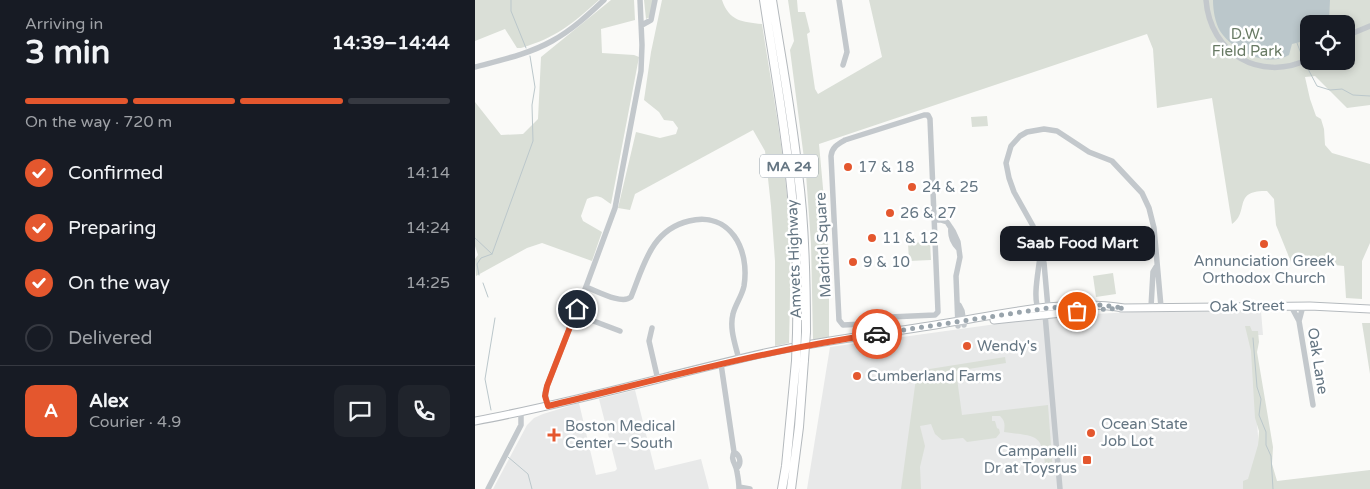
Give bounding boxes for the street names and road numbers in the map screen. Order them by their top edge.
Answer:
road number: MA 24 [760,154,818,178]
street label: Madrid Square [811,192,835,298]
street label: Amvets Highway [783,199,805,319]
street label: Oak Street [1209,296,1285,316]
street label: Oak Lane [1304,326,1332,396]

